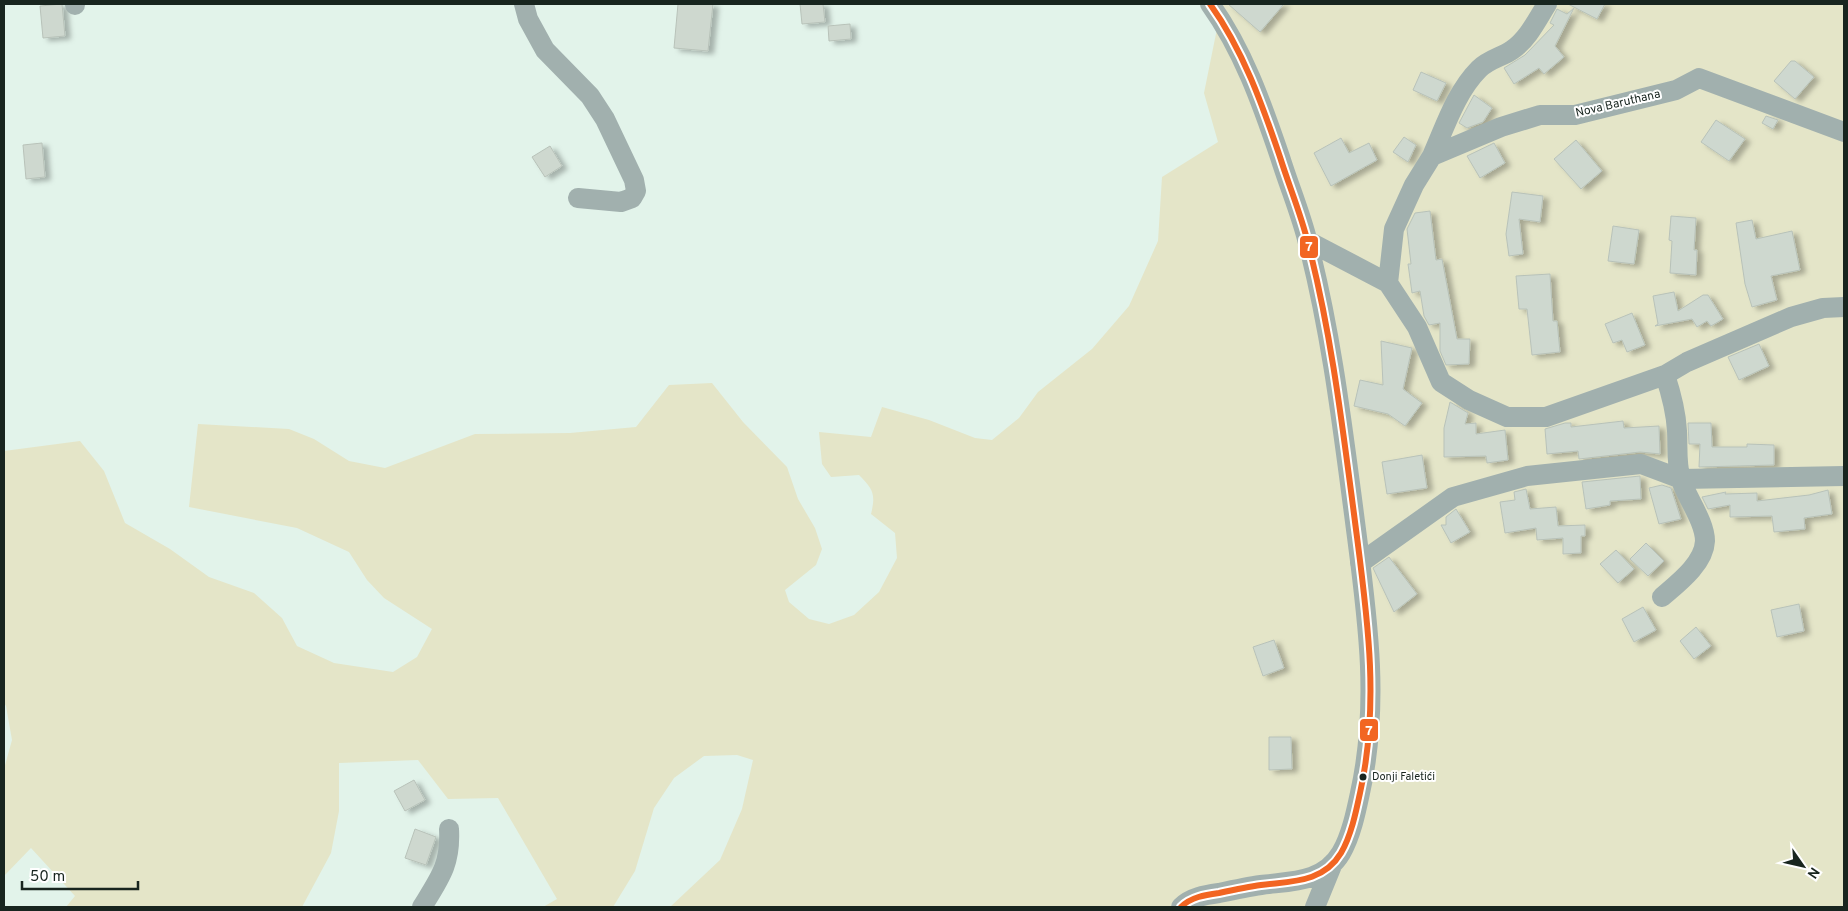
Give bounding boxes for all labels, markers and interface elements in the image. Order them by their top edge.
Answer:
street label: Nova Baruthana [1574,86,1662,122]
line badge: 7 [1299,235,1319,259]
text: 7 [1305,239,1313,256]
line badge: 7 [1359,718,1379,742]
text: 7 [1365,723,1373,740]
place label: Donji Faletići [1372,770,1435,784]
marker: Donji Faletići [1358,772,1368,782]
north arrow [1778,841,1828,891]
scale bar [22,858,139,890]
text: N [1803,864,1822,881]
text: 50 m [30,868,65,887]

